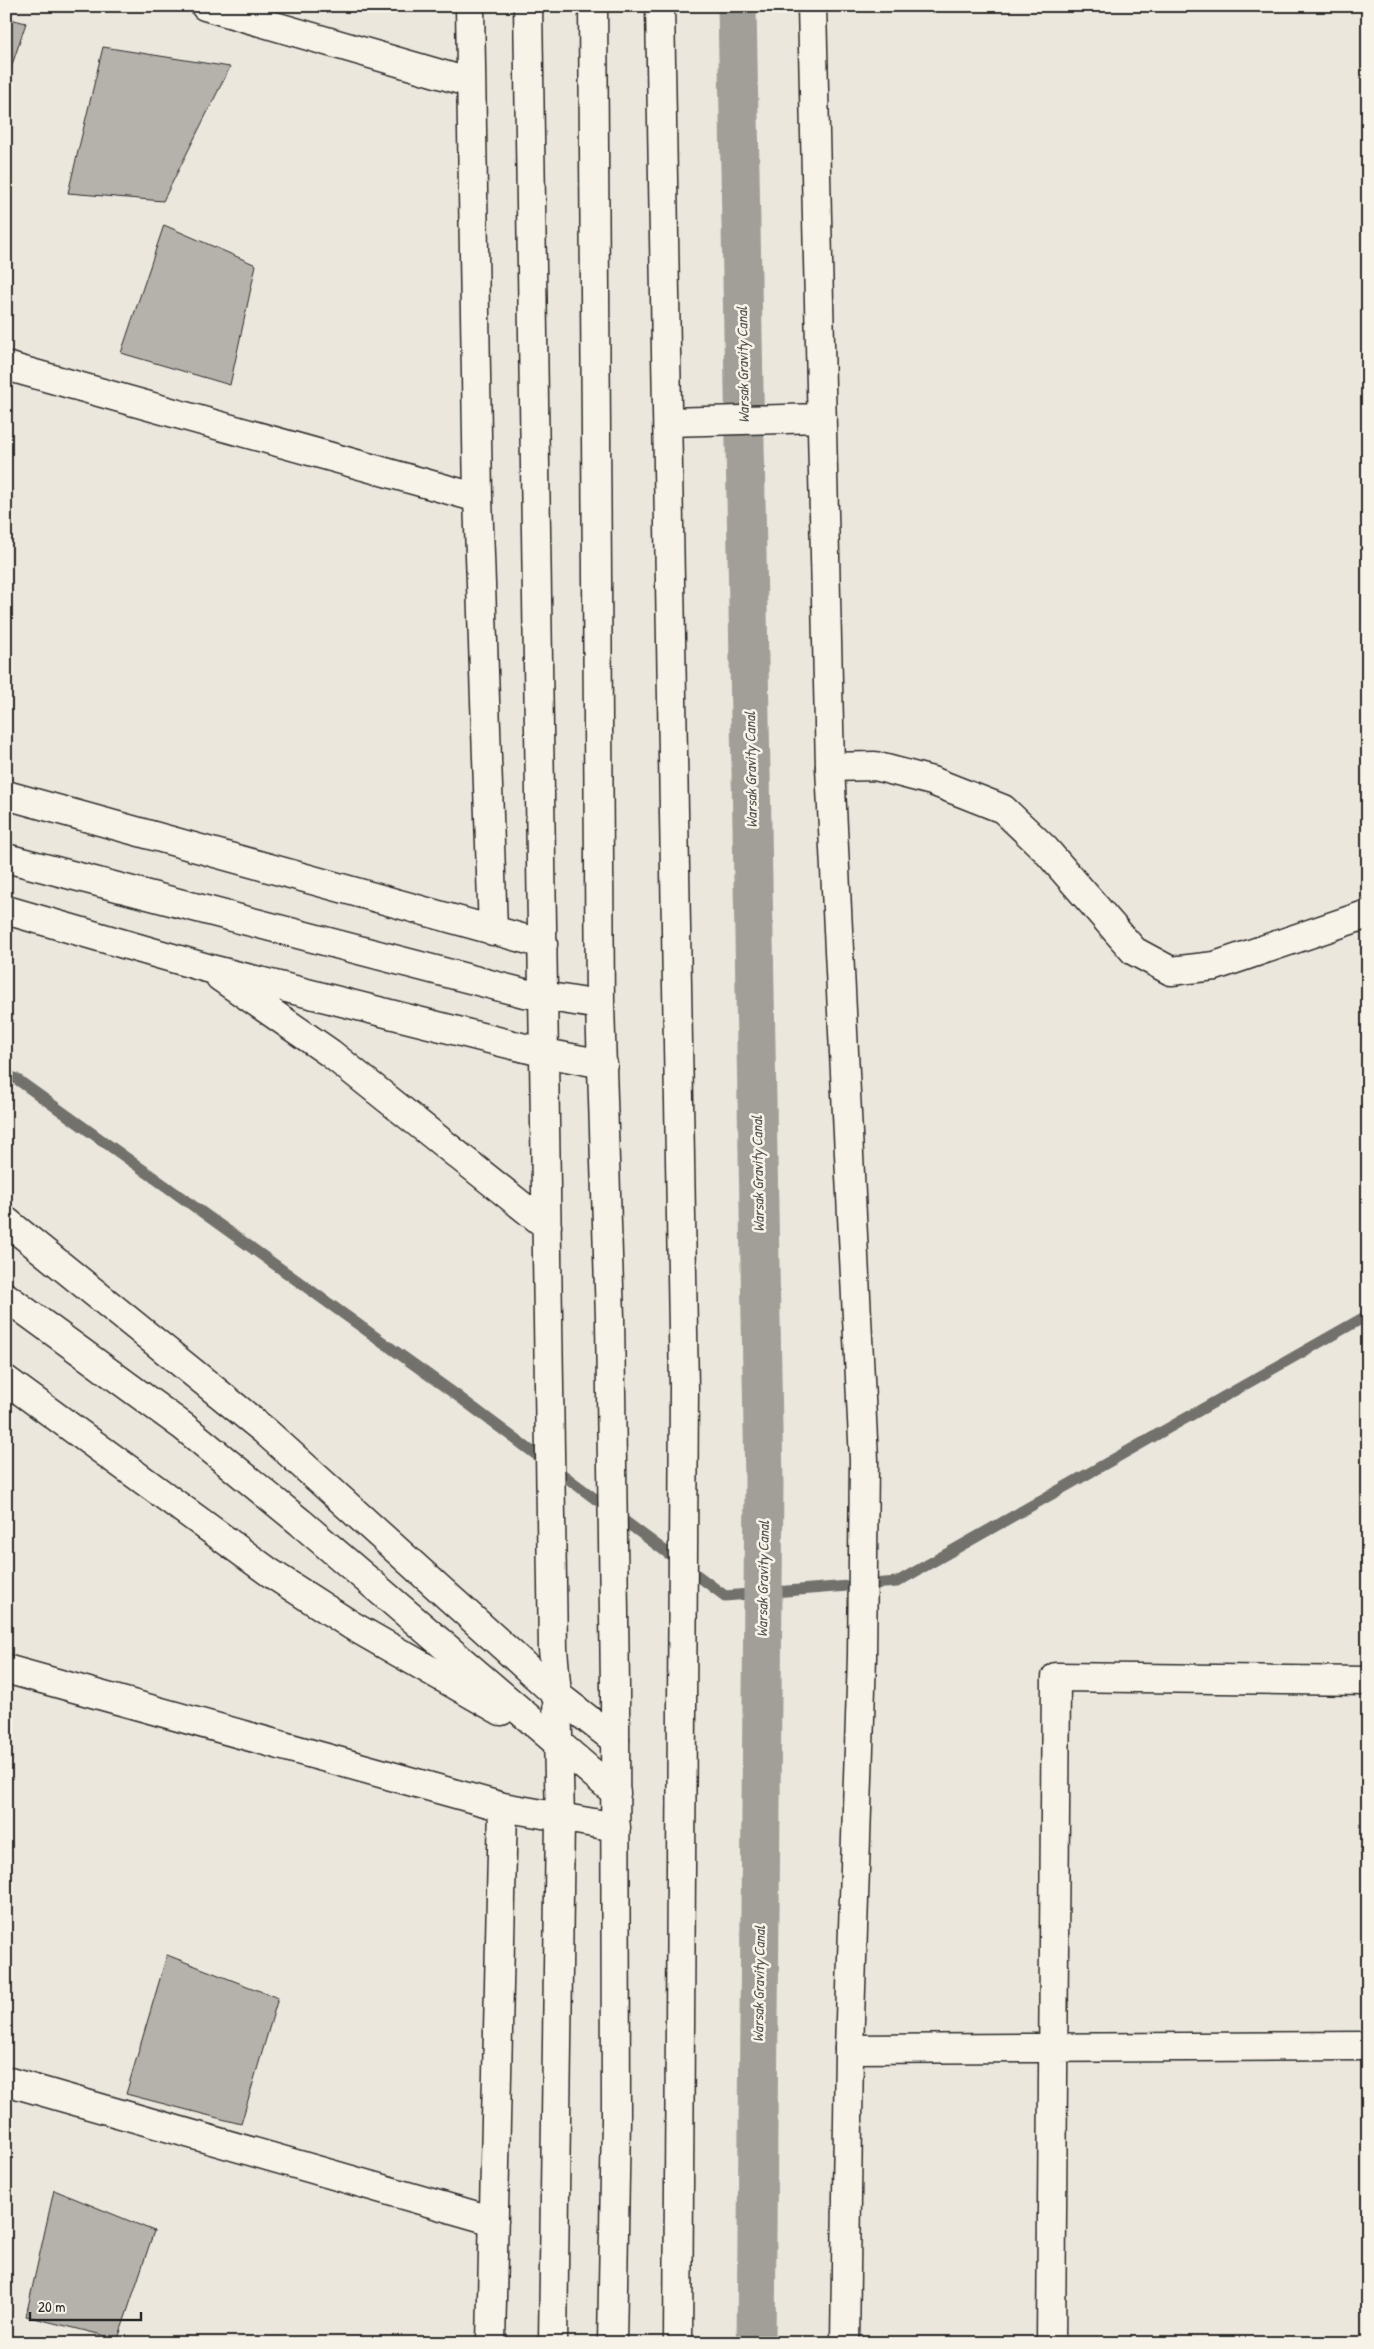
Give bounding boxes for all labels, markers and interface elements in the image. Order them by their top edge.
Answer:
water label: Warsak Gravity Canal [731,306,754,423]
water label: Warsak Gravity Canal [739,711,762,828]
water label: Warsak Gravity Canal [746,1115,769,1232]
water label: Warsak Gravity Canal [751,1520,774,1637]
water label: Warsak Gravity Canal [747,1925,770,2042]
scale bar [30,2289,141,2321]
text: 20 m [38,2296,65,2317]

